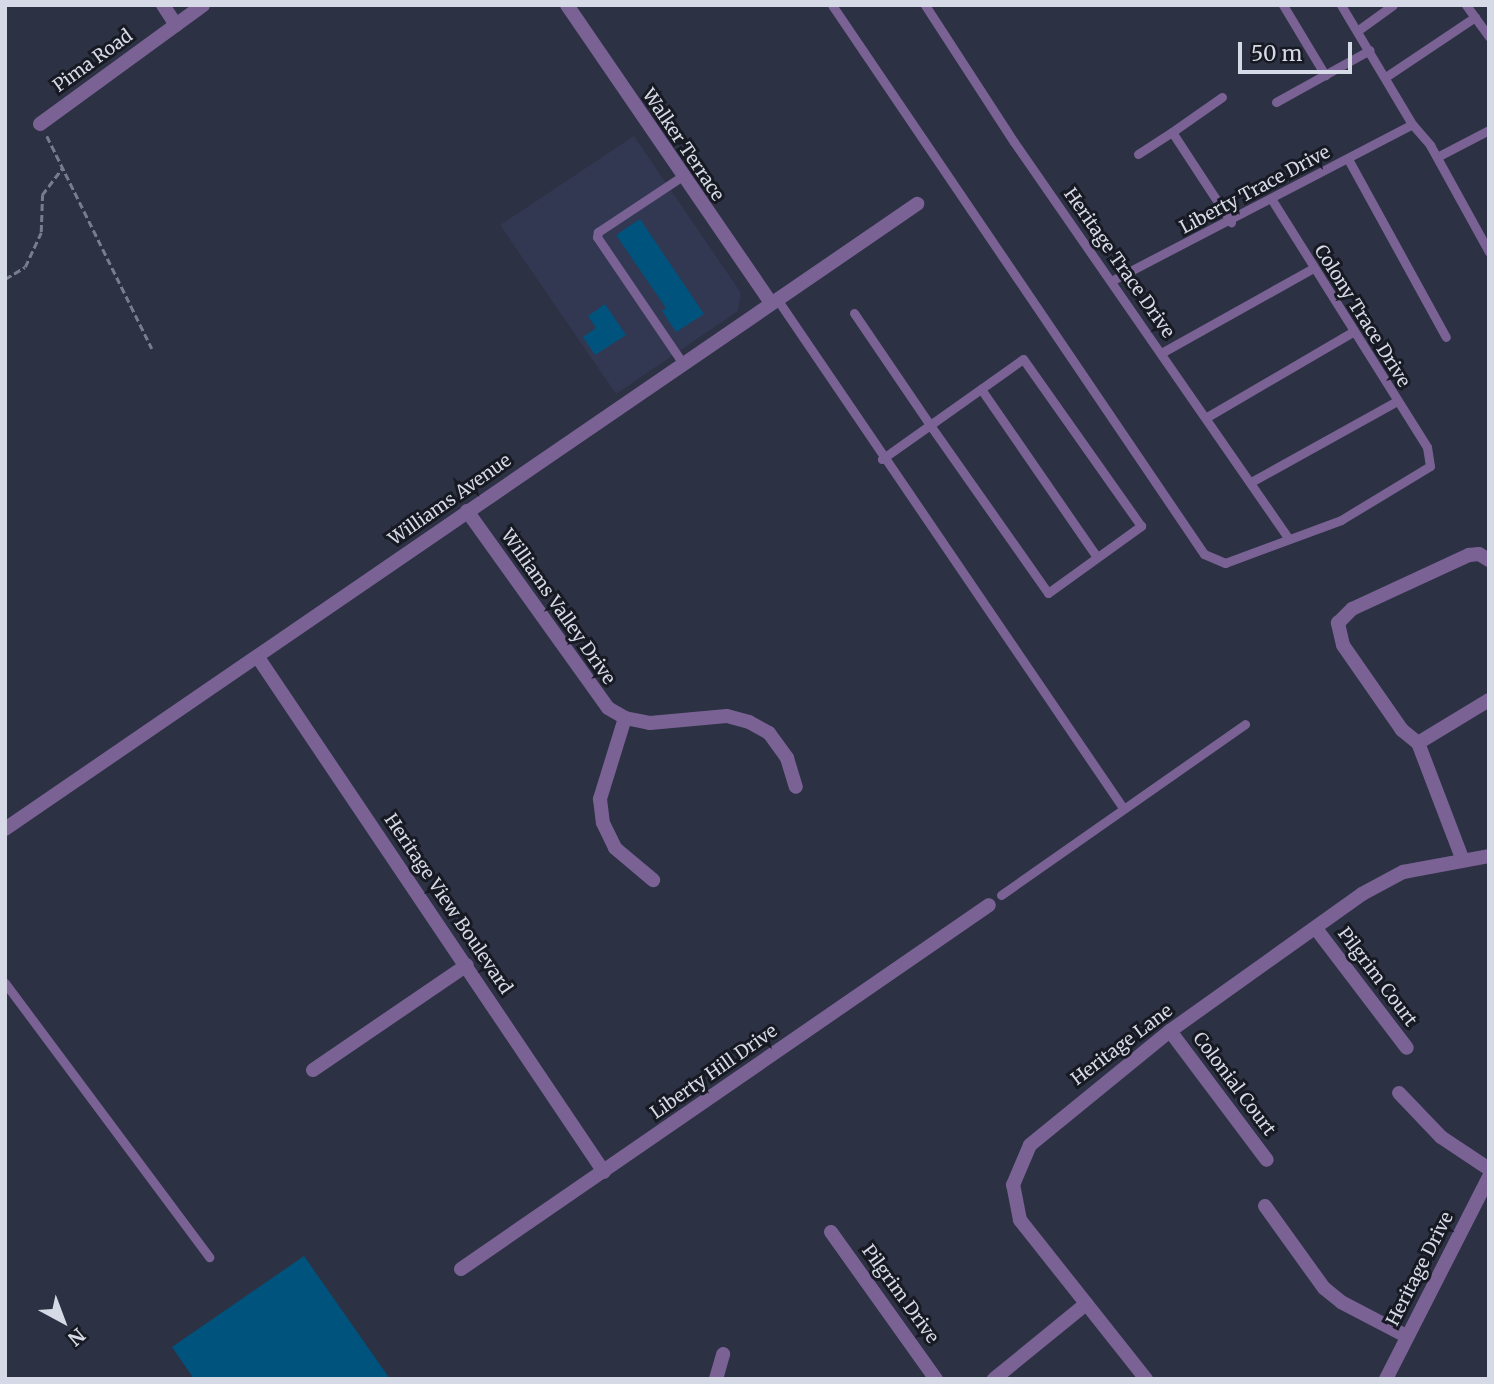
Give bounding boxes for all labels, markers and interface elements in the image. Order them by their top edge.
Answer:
street label: Pima Road [49,25,137,97]
scale bar [1242,28,1356,72]
text: 50 m [1251,40,1302,67]
street label: Walker Terrace [637,85,729,205]
street label: Liberty Trace Drive [1176,141,1334,239]
street label: Heritage Trace Drive [1059,184,1179,342]
street label: Colony Trace Drive [1310,241,1414,391]
street label: Williams Avenue [385,450,515,550]
street label: Williams Valley Drive [496,525,620,689]
street label: Heritage View Boulevard [380,810,516,998]
street label: Pilgrim Court [1333,923,1421,1031]
street label: Heritage Lane [1067,1000,1177,1090]
street label: Liberty Hill Drive [647,1020,781,1124]
street label: Colonial Court [1188,1028,1280,1140]
street label: Heritage Drive [1382,1208,1458,1330]
street label: Pilgrim Drive [857,1240,943,1348]
north arrow [28,1286,98,1356]
text: N [63,1323,90,1351]

